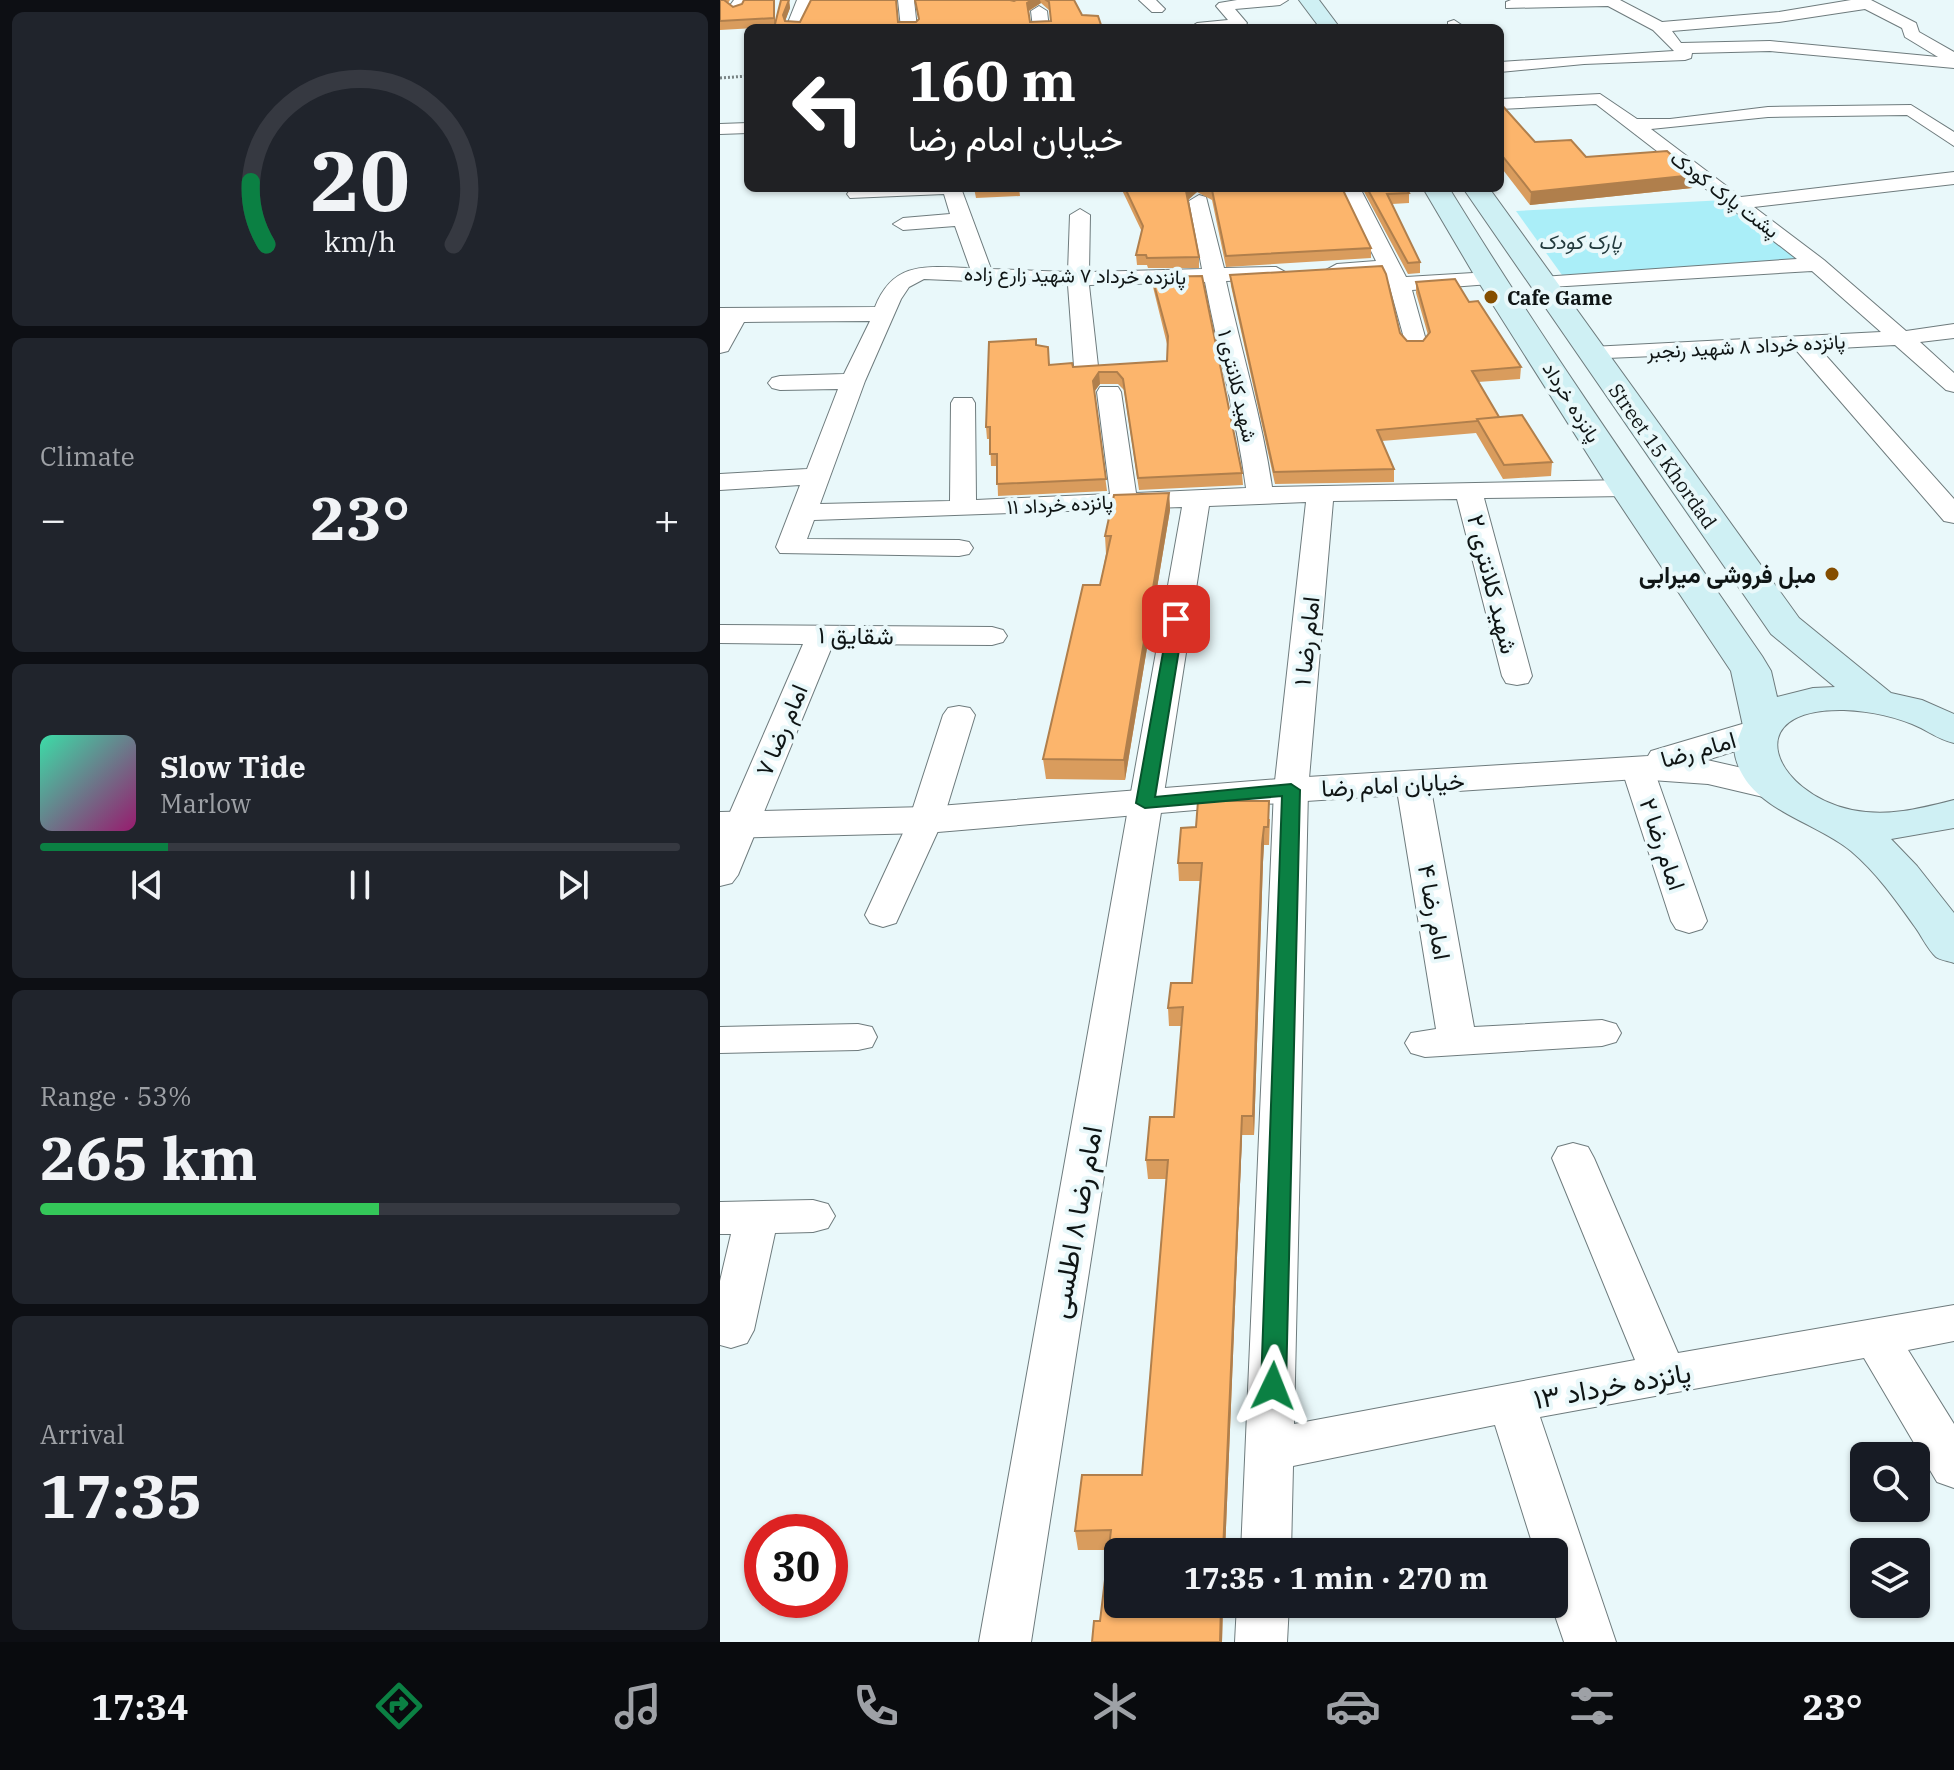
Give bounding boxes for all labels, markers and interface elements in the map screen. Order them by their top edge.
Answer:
text: 160 m [908,44,1076,116]
icon: left [776,56,880,160]
text: خیابان امام رضا [908,114,1123,161]
text: 20 [310,126,410,234]
street label: پشت پارک کودک [1665,144,1785,245]
text: km/h [324,223,396,260]
park label: پارک کودک [1539,228,1622,256]
street label: پانزده خرداد ۷ شهید زارع زاده [964,260,1186,291]
place label: Cafe Game [1507,284,1613,311]
marker: Cafe Game [1482,288,1500,306]
street label: شهید کلانتری ۱ [1212,327,1264,445]
street label: پانزده خرداد ۸ شهید رنجبر [1645,327,1846,366]
street label: پانزده خرداد [1536,357,1607,448]
street label: Street 15 Khordad [1603,378,1723,534]
text: Climate [40,439,135,473]
text: 23° [310,478,410,557]
street label: پانزده خرداد ۱۱ [1006,488,1114,521]
text: − [40,490,66,547]
text: + [654,490,680,547]
street label: شهید کلانتری ۲ [1460,511,1526,657]
place label: مبل فروشی میرابی [1639,558,1816,590]
marker: مبل فروشی میرابی [1823,565,1841,583]
pin [1142,585,1210,653]
street label: امام رضا ۱ [1285,595,1328,687]
icon: arrive [1154,597,1198,641]
street label: شقایق ۱ [818,618,894,652]
street label: امام رضا ۷ [747,679,816,781]
street label: امام رضا [1656,723,1740,776]
text: Slow Tide [160,747,306,786]
street label: خیابان امام رضا [1321,764,1466,805]
text: Marlow [160,786,251,820]
street label: امام رضا ۲ [1631,794,1694,895]
street label: امام رضا ۴ [1410,862,1459,962]
icon: previous [125,863,169,907]
icon: pause [338,863,382,907]
icon: next [551,863,595,907]
text: Range · 53% [40,1079,192,1113]
text: 265 km [40,1118,258,1197]
street label: امام رضا ۸ اطلسی [1040,1123,1111,1321]
position arrow [1231,1344,1315,1428]
street label: پانزده خرداد ۱۳ [1530,1353,1694,1418]
text: Arrival [40,1417,125,1451]
map controls [1850,1442,1930,1618]
button: search [1850,1442,1930,1522]
text: 17:35 [40,1456,202,1535]
speed limit sign: 30 [744,1514,848,1618]
button: layers [1850,1538,1930,1618]
text: 17:35 · 1 min · 270 m [1184,1558,1488,1597]
icon: directions [371,1678,427,1734]
icon: music [610,1678,666,1734]
icon: phone [848,1678,904,1734]
icon: climate [1087,1678,1143,1734]
icon: car [1325,1678,1381,1734]
icon: filters [1564,1678,1620,1734]
text: 17:34 [91,1683,189,1730]
text: 23° [1803,1683,1863,1730]

